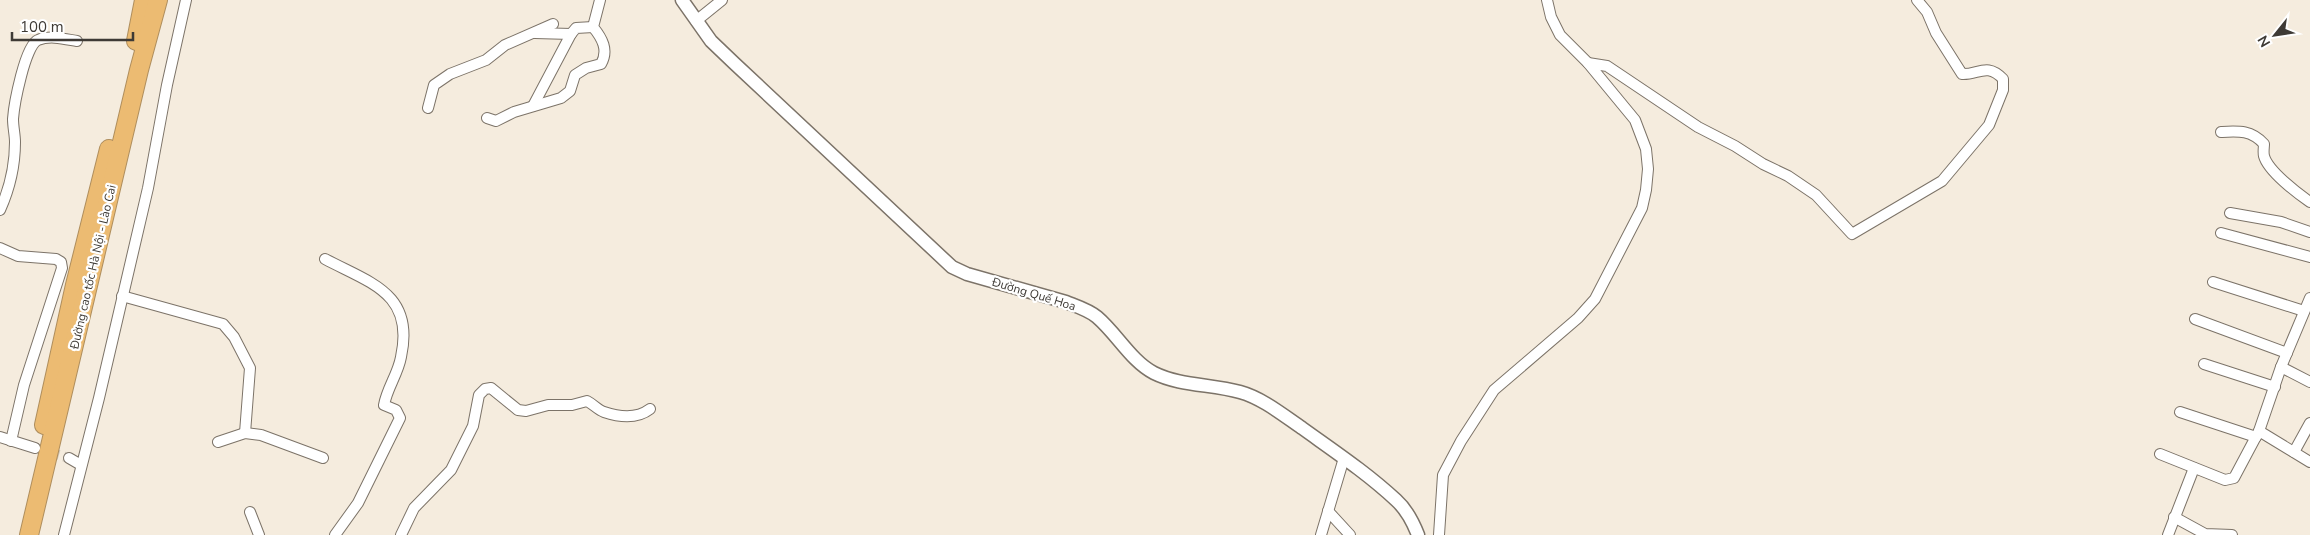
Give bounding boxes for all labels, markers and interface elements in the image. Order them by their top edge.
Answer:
scale bar [12,10,134,42]
north arrow [2250,10,2300,60]
text: 100 m [20,17,64,37]
text: N [2253,32,2275,51]
street label: Đường cao tốc Hà Nội - Lào Cai [66,183,120,352]
street label: Đường Quế Hoa [989,273,1078,314]

